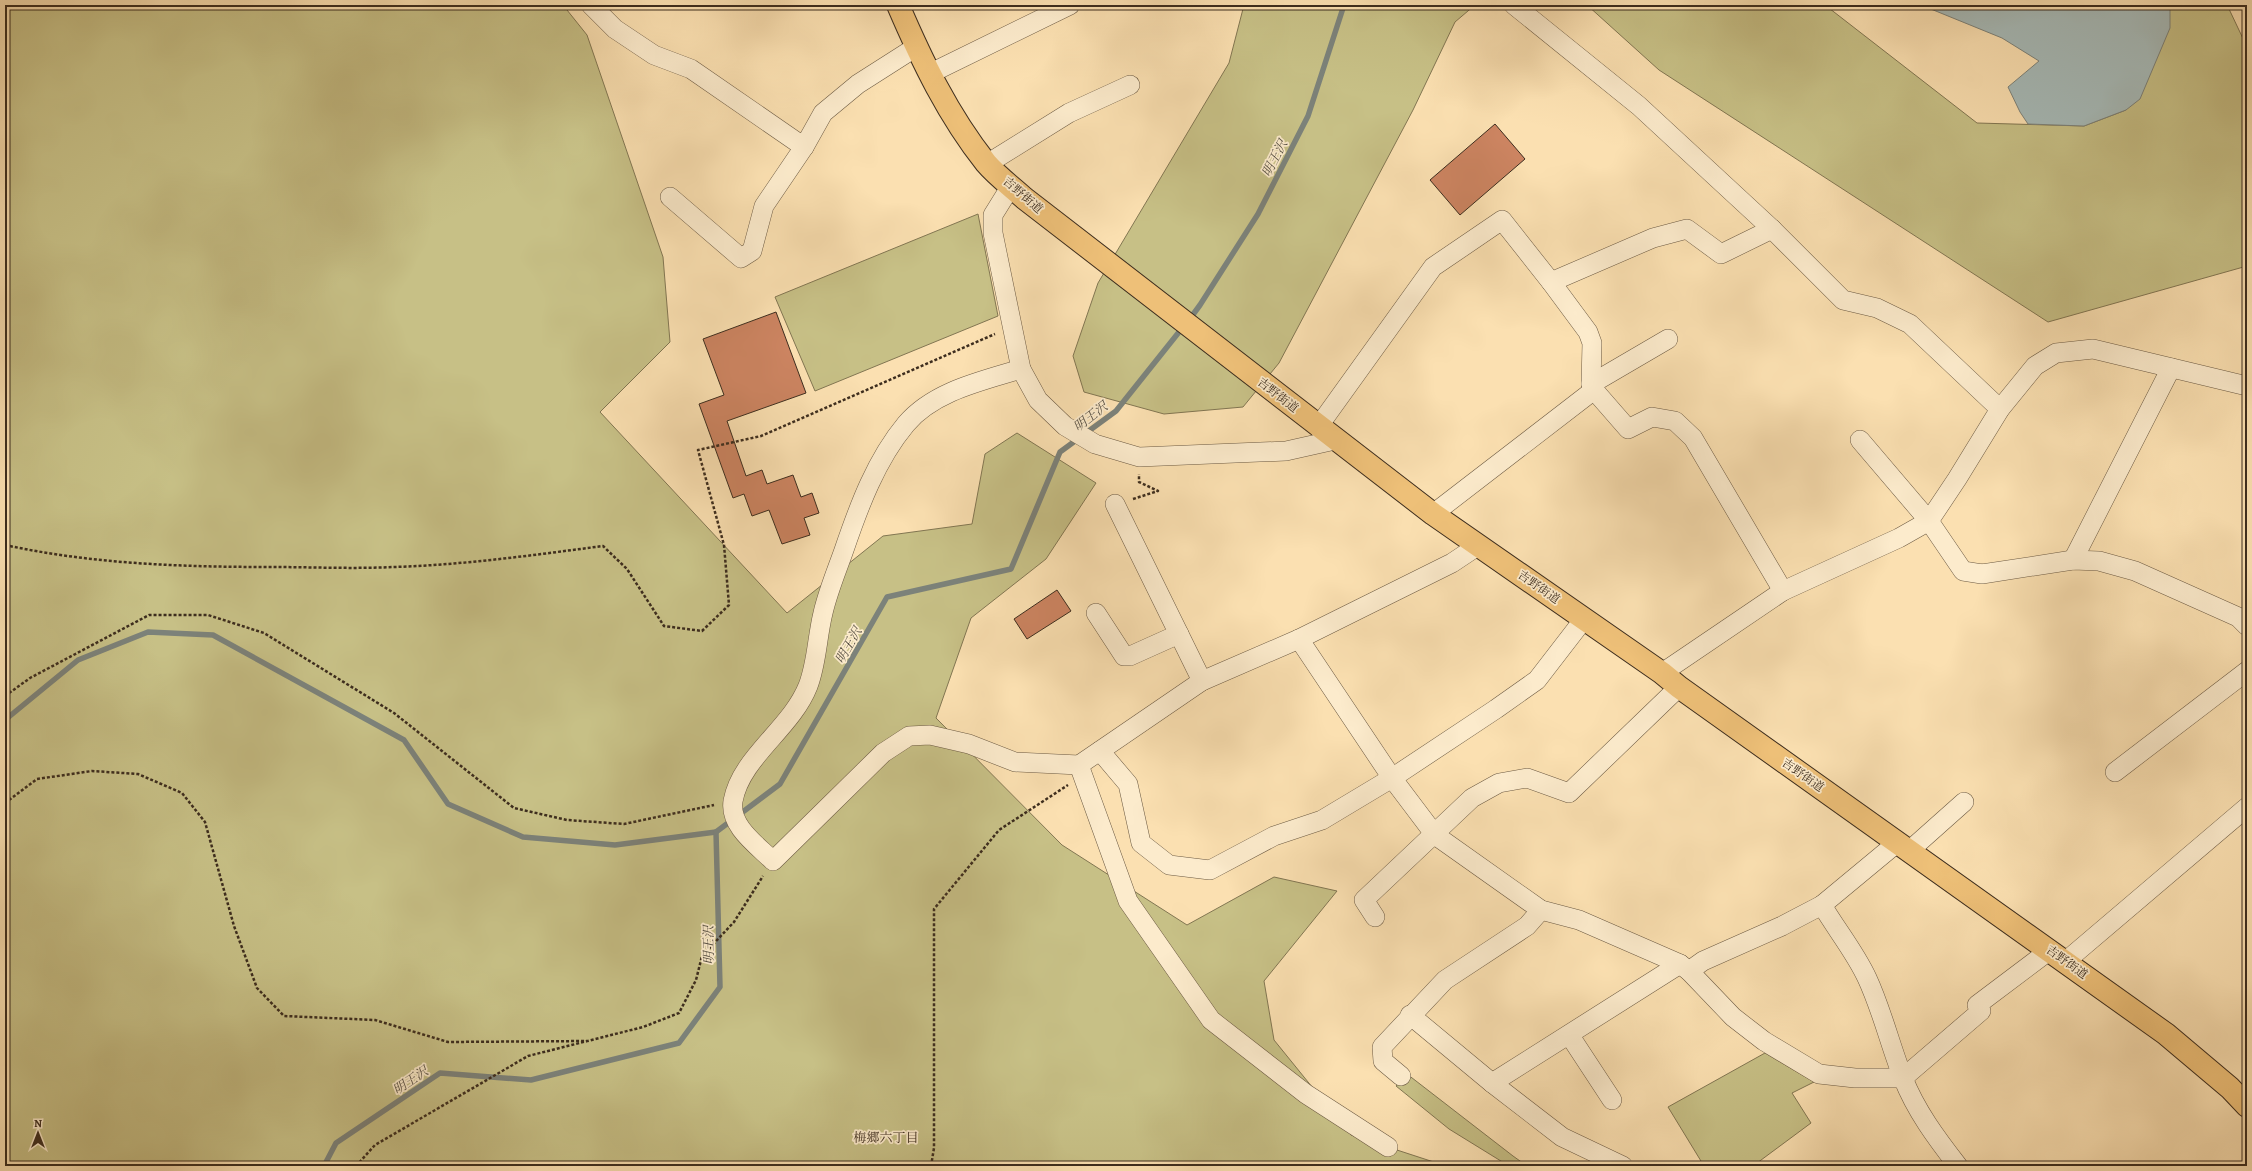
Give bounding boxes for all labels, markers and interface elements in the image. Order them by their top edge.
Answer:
water label: 明王沢 [1258,135,1292,179]
street label: 吉野街道 [1000,173,1046,217]
street label: 吉野街道 [1254,374,1302,416]
water label: 明王沢 [1070,396,1112,435]
street label: 吉野街道 [1515,567,1563,607]
water label: 明王沢 [831,622,867,666]
street label: 吉野街道 [1779,755,1827,795]
water label: 明王沢 [700,923,717,965]
street label: 吉野街道 [2043,941,2091,983]
water label: 明王沢 [389,1061,433,1098]
north arrow [18,1113,58,1153]
text: N [34,1116,42,1131]
district label: 梅郷六丁目 [853,1129,919,1146]

